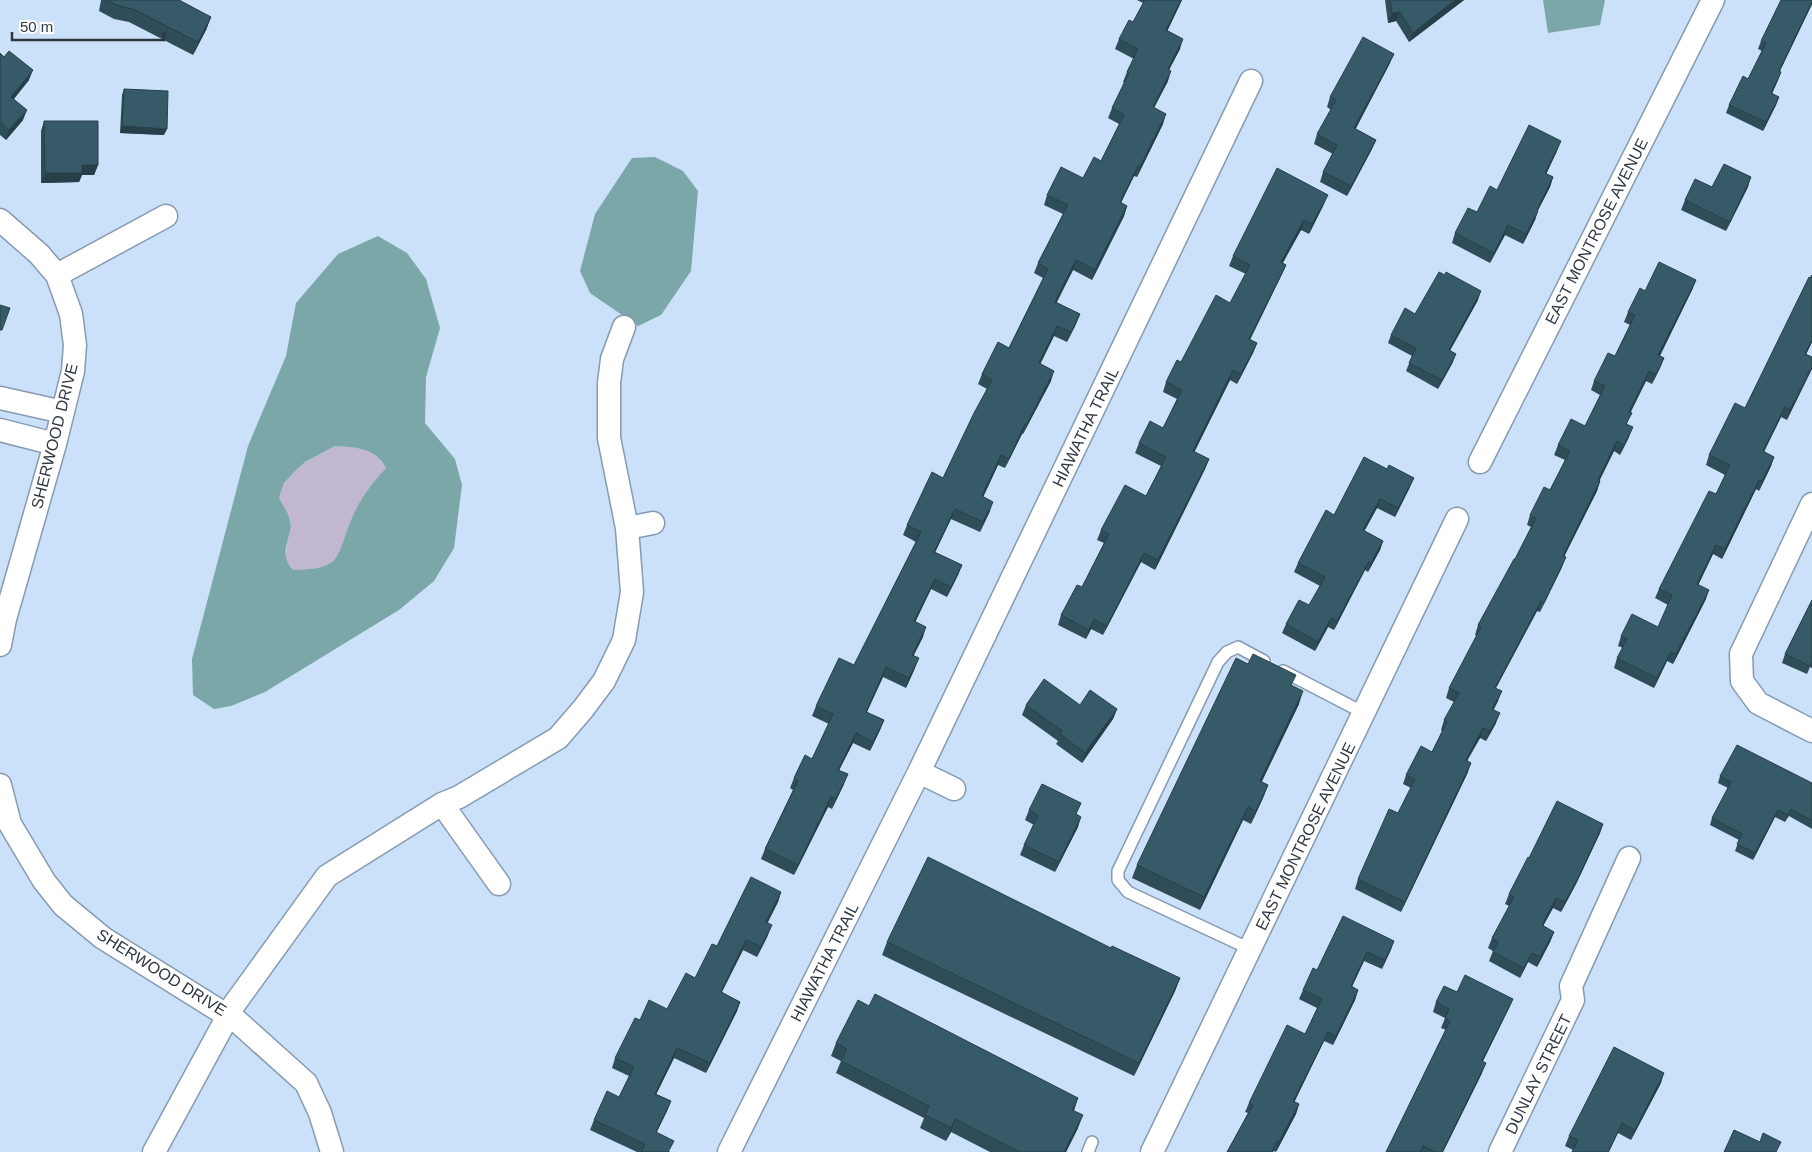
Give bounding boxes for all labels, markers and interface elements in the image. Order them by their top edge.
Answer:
scale bar [12,10,165,42]
text: 50 m [20,18,53,35]
street label: EAST MONTROSE AVENUE [1542,135,1651,327]
street label: SHERWOOD DRIVE [28,362,81,510]
street label: HIAWATHA TRAIL [1049,365,1122,490]
street label: EAST MONTROSE AVENUE [1253,740,1358,933]
street label: HIAWATHA TRAIL [787,900,862,1024]
street label: SHERWOOD DRIVE [94,926,229,1019]
street label: DUNLAY STREET [1502,1011,1575,1137]

